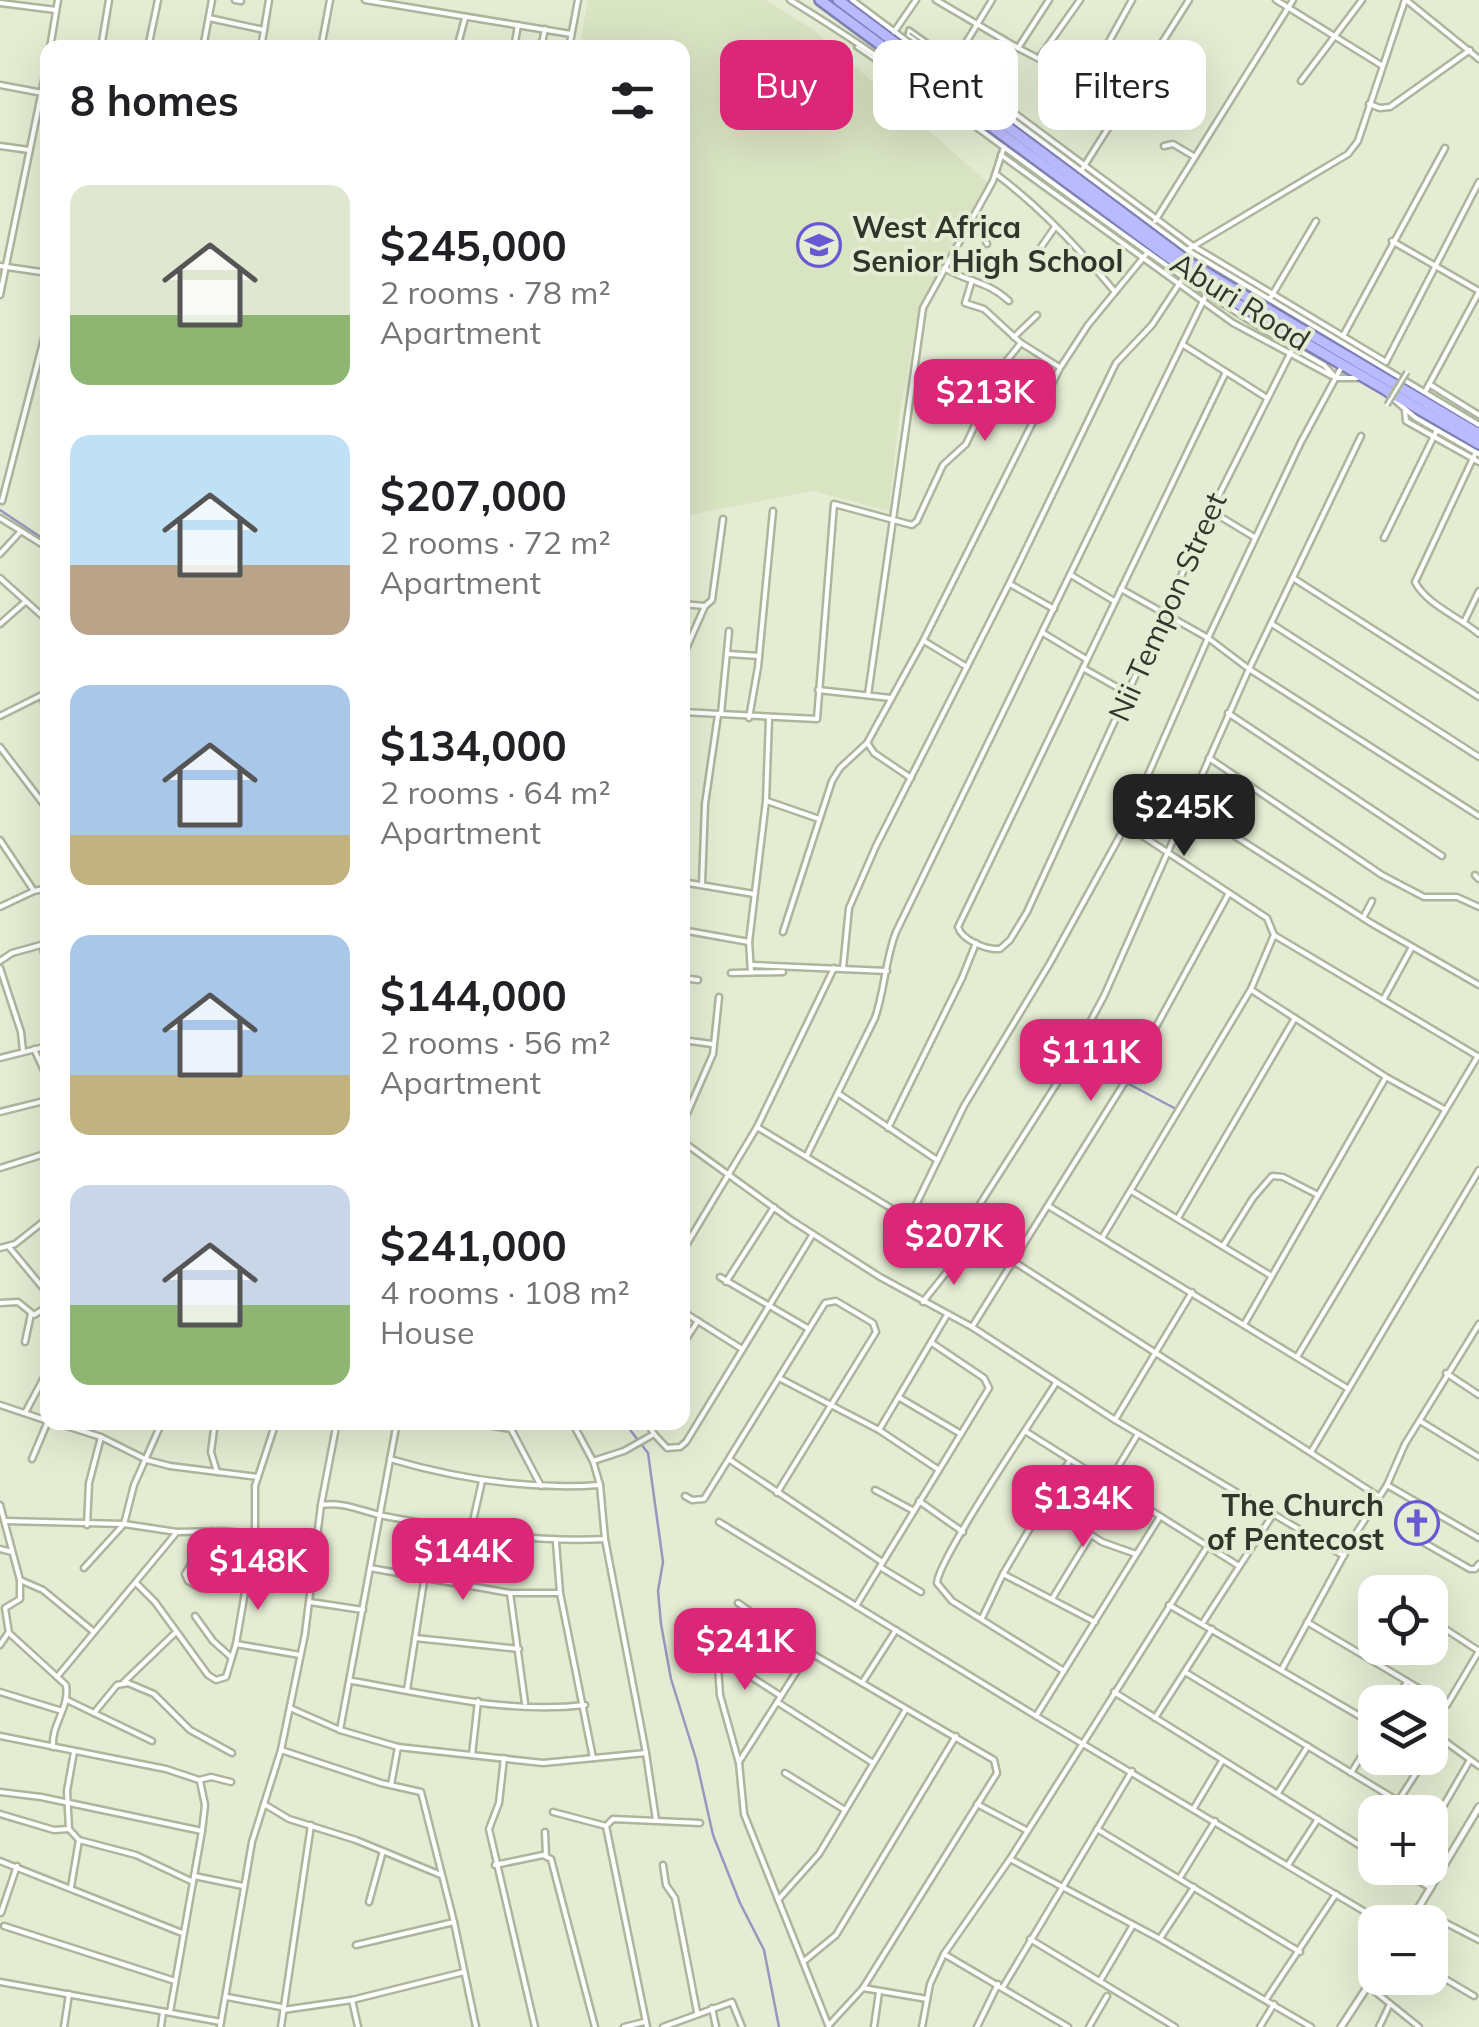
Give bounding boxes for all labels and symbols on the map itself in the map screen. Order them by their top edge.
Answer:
place label: West Africa Senior High School [852,208,1123,280]
school or university icon: West Africa Senior High School [796,222,842,268]
street label: Aburi Road [1164,243,1317,359]
pin: $213K [915,359,1055,444]
street label: Nii Tempon Street [1100,486,1235,727]
pin: $245K [1114,774,1254,859]
pin: $111K [1021,1019,1161,1104]
pin: $207K [884,1203,1024,1288]
pin: $134K [1013,1465,1153,1550]
place label: The Church of Pentecost [1207,1486,1384,1558]
church icon: The Church of Pentecost [1394,1500,1440,1546]
pin: $144K [393,1518,533,1603]
pin: $148K [188,1528,328,1613]
pin: $241K [675,1608,815,1693]

